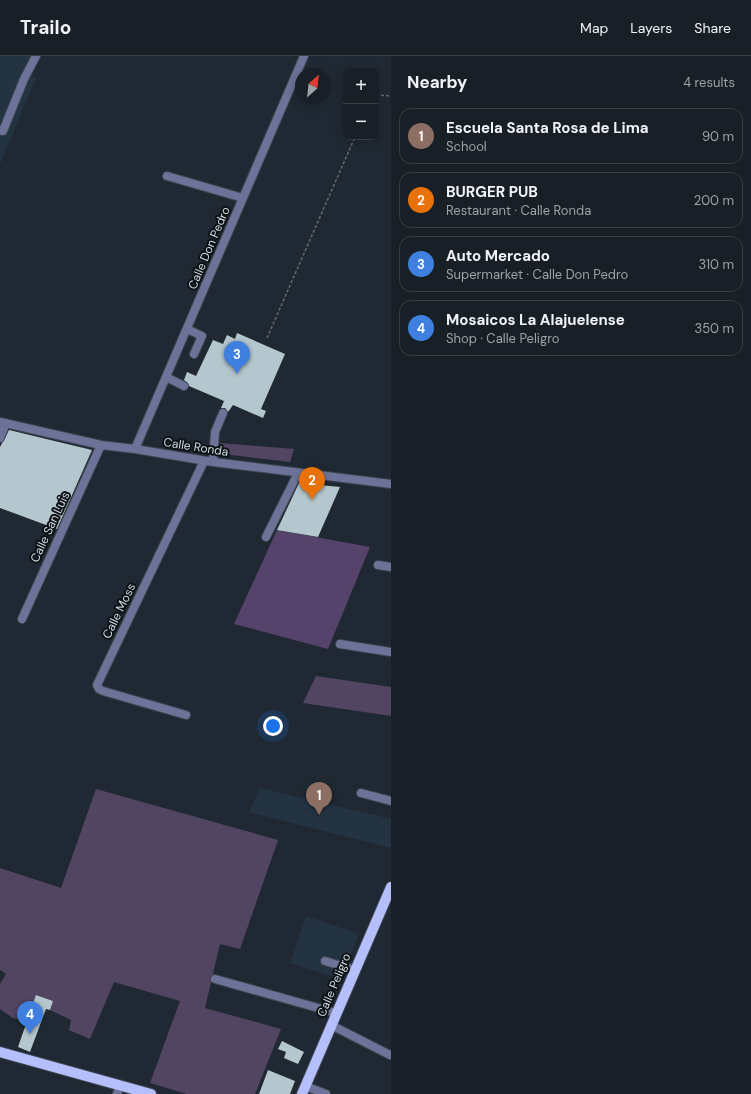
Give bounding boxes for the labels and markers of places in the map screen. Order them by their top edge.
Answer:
pin: 3 [224,341,250,374]
pin: 2 [299,467,325,500]
pin: 1 [306,782,332,815]
pin: 4 [17,1001,43,1034]

